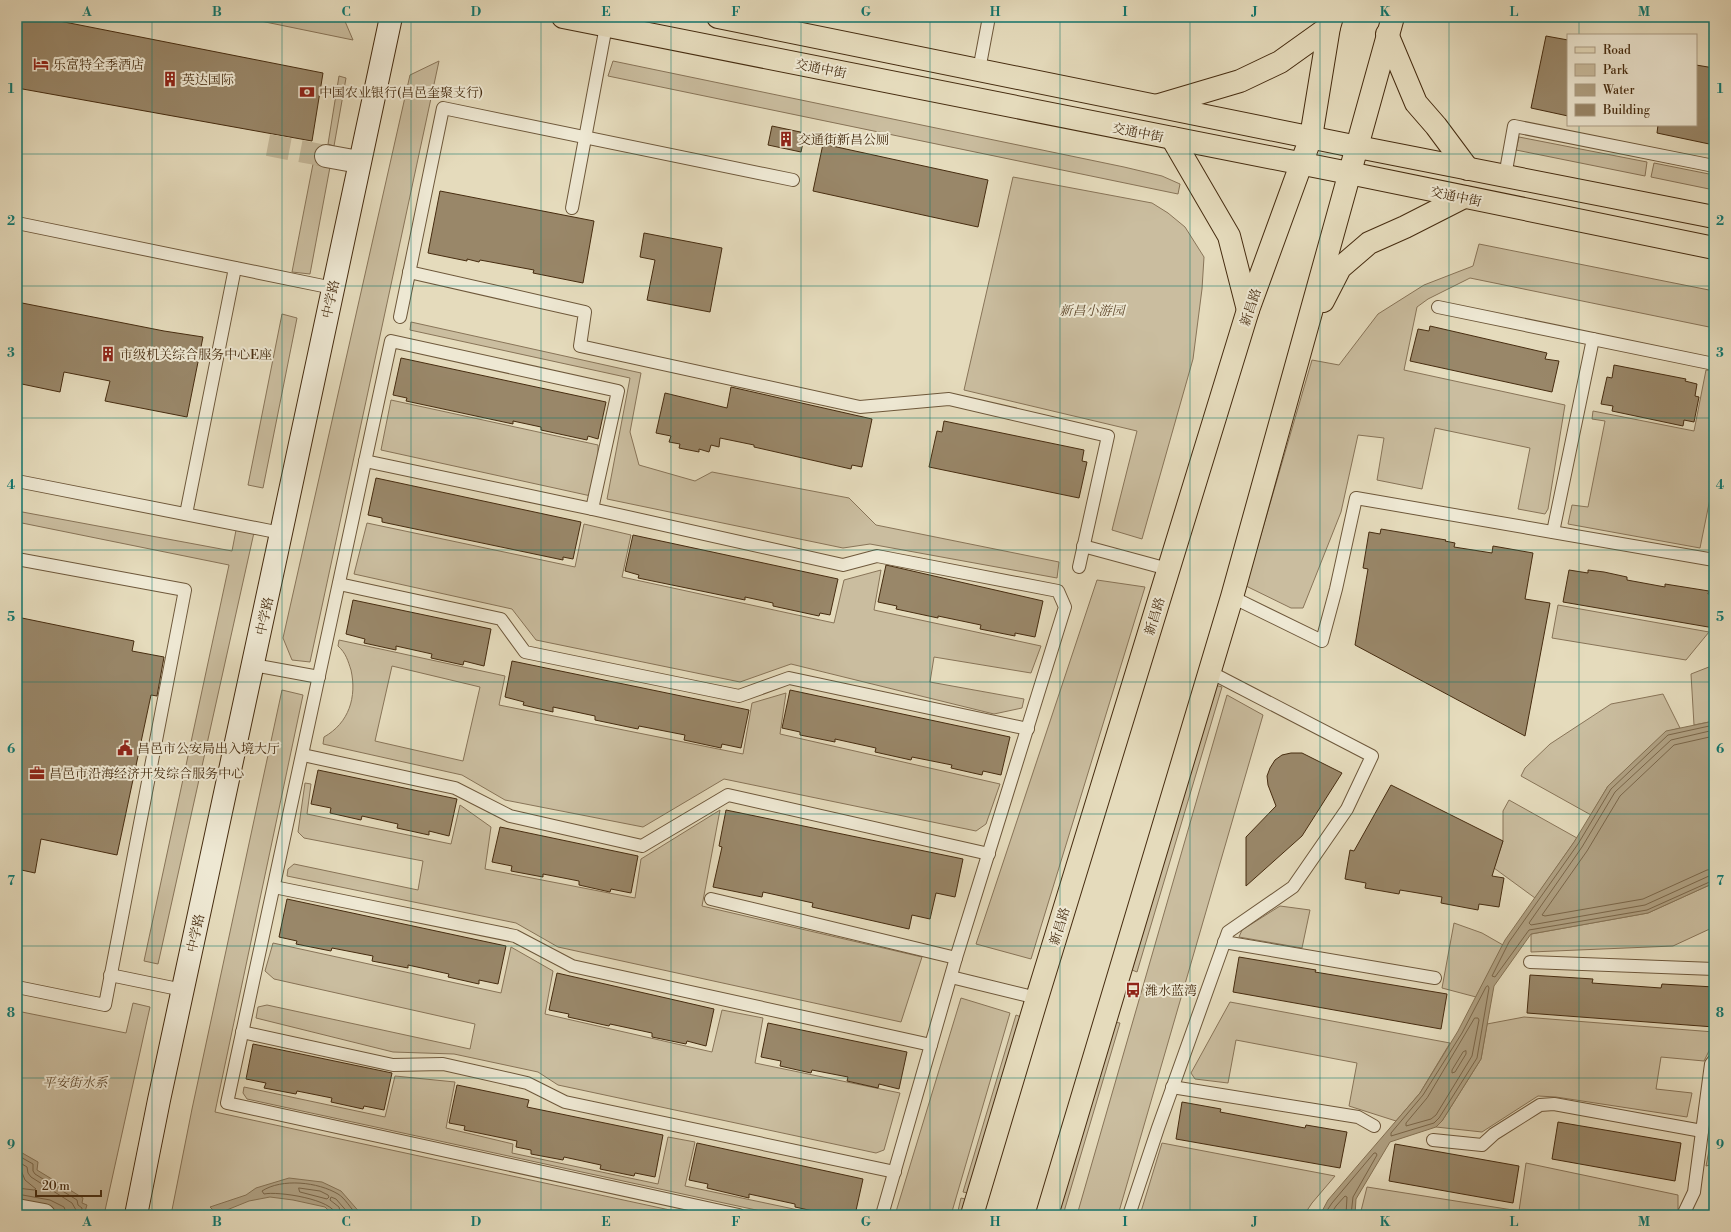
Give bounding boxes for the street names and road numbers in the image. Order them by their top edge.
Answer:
street label: 交通中街 [794,56,848,82]
street label: 交通中街 [1111,120,1165,146]
street label: 交通中街 [1429,184,1483,210]
street label: 中学路 [319,278,343,320]
street label: 新昌路 [1237,286,1265,328]
street label: 中学路 [253,595,277,637]
street label: 新昌路 [1142,595,1168,637]
street label: 新昌路 [1047,905,1073,947]
street label: 中学路 [184,912,208,954]

